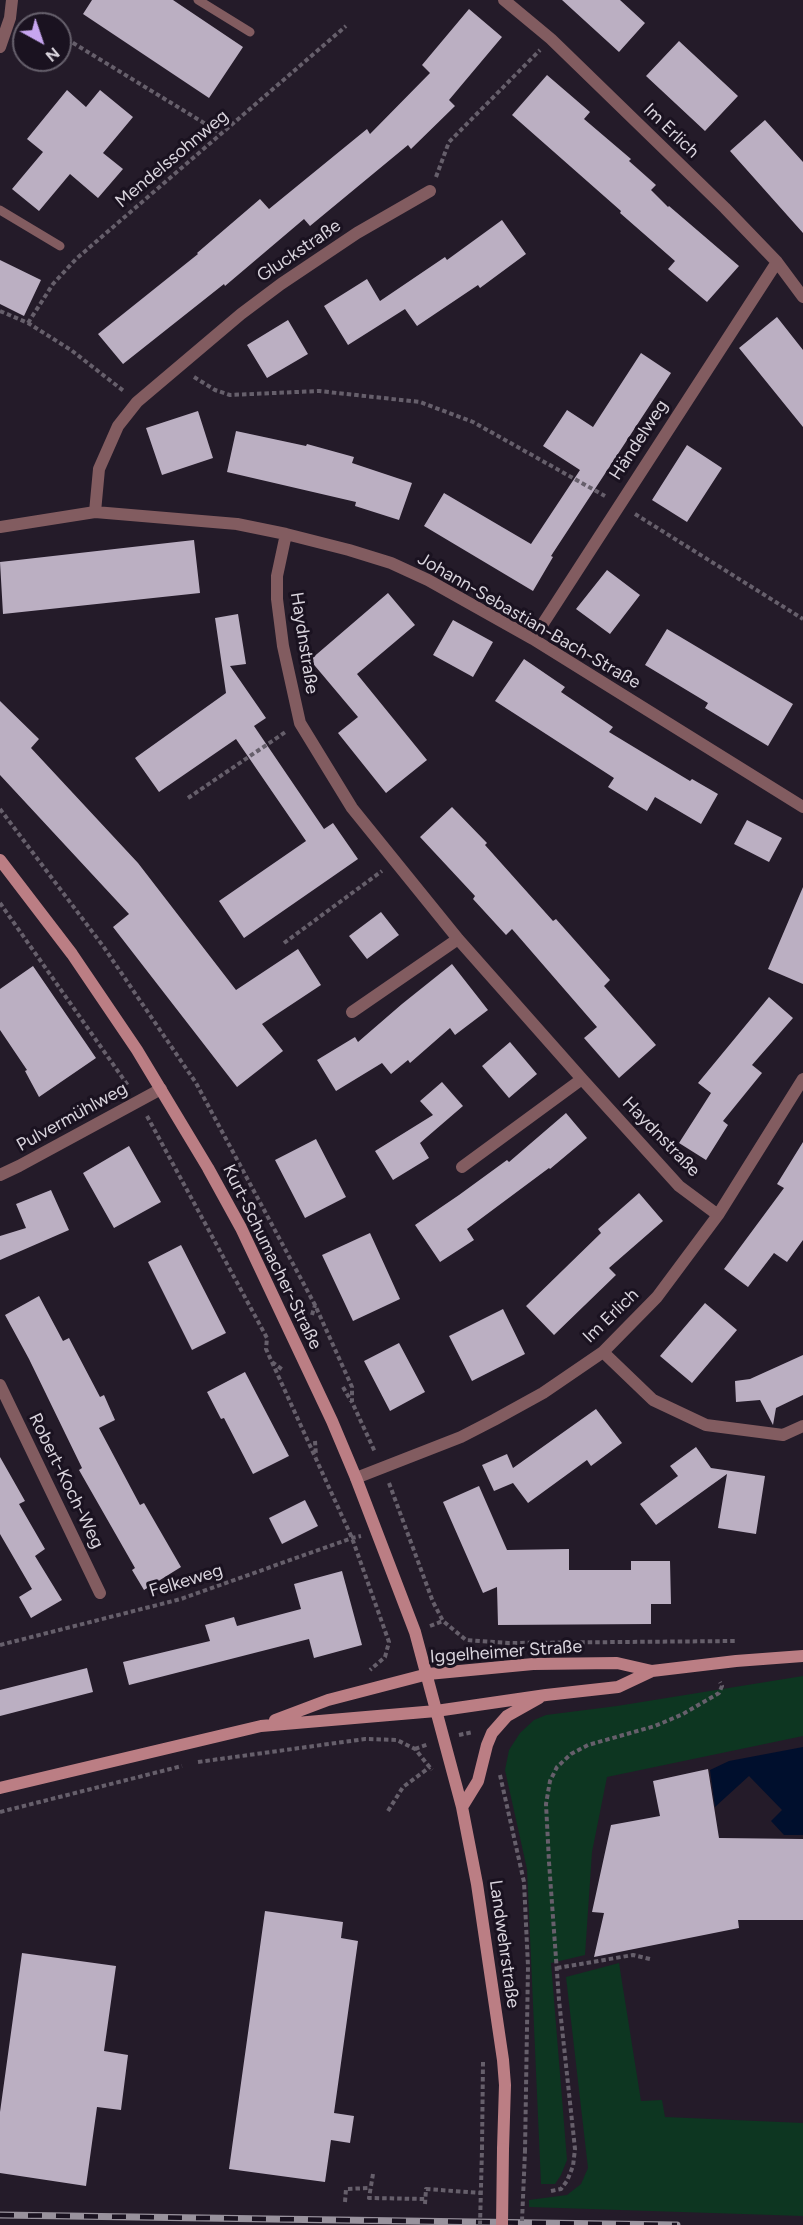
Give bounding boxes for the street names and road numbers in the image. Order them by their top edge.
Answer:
street label: Im Erlich [639,99,703,163]
street label: Mendelssohnweg [111,105,233,213]
street label: Gluckstraße [253,215,345,287]
street label: Händelweg [605,396,673,484]
street label: Johann-Sebastian-Bach-Straße [414,548,644,694]
street label: Haydnstraße [285,591,323,695]
street label: Pulvermühlweg [13,1078,131,1156]
street label: Haydnstraße [618,1093,704,1181]
street label: Kurt-Schumacher-Straße [218,1161,326,1353]
street label: Im Erlich [579,1284,643,1348]
street label: Robert-Koch-Weg [24,1410,108,1552]
street label: Felkeweg [147,1560,225,1602]
street label: Iggelheimer Straße [429,1636,583,1668]
street label: Landwehrstraße [484,1878,524,2010]

